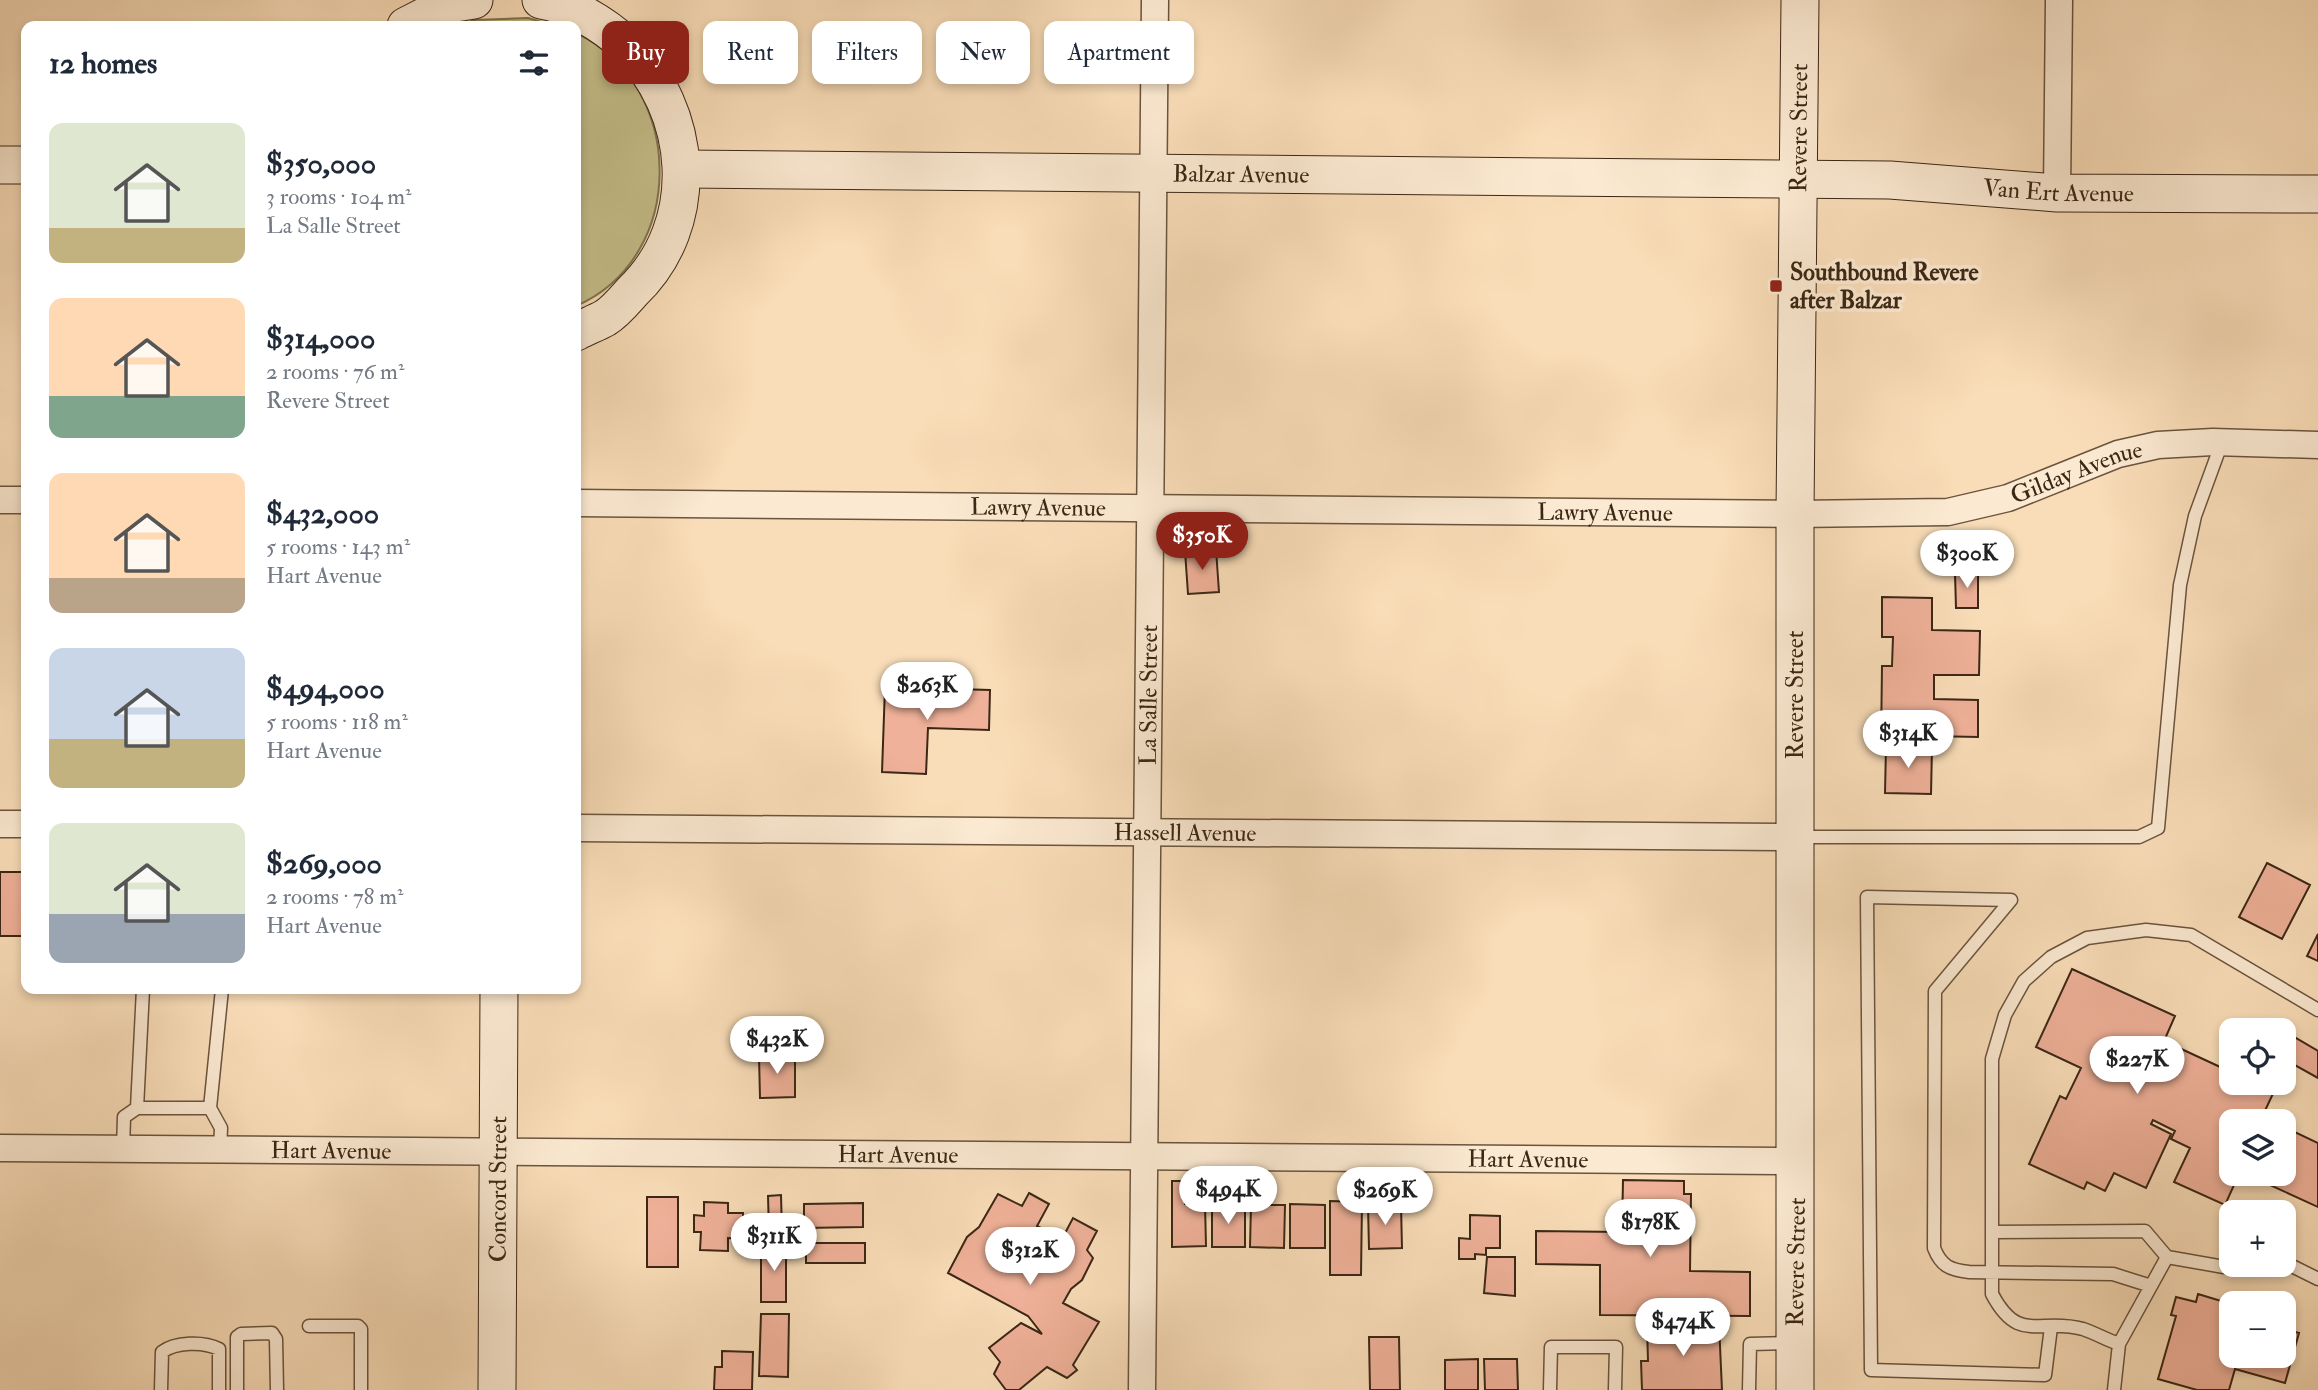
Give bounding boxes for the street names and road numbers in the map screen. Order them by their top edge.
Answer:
street label: Revere Street [1783,63,1815,193]
street label: Balzar Avenue [1172,158,1310,191]
street label: Van Ert Avenue [1982,172,2134,209]
street label: Gilday Avenue [2006,434,2145,511]
street label: Lawry Avenue [970,492,1106,524]
street label: Lawry Avenue [1537,497,1673,529]
street label: La Salle Street [1133,624,1165,766]
street label: Revere Street [1780,630,1811,760]
street label: Hassell Avenue [1113,817,1257,849]
street label: Concord Street [483,1116,514,1262]
street label: Hart Avenue [270,1135,392,1167]
street label: Hart Avenue [837,1139,959,1171]
street label: Hart Avenue [1467,1144,1589,1175]
street label: Revere Street [1780,1197,1813,1327]

